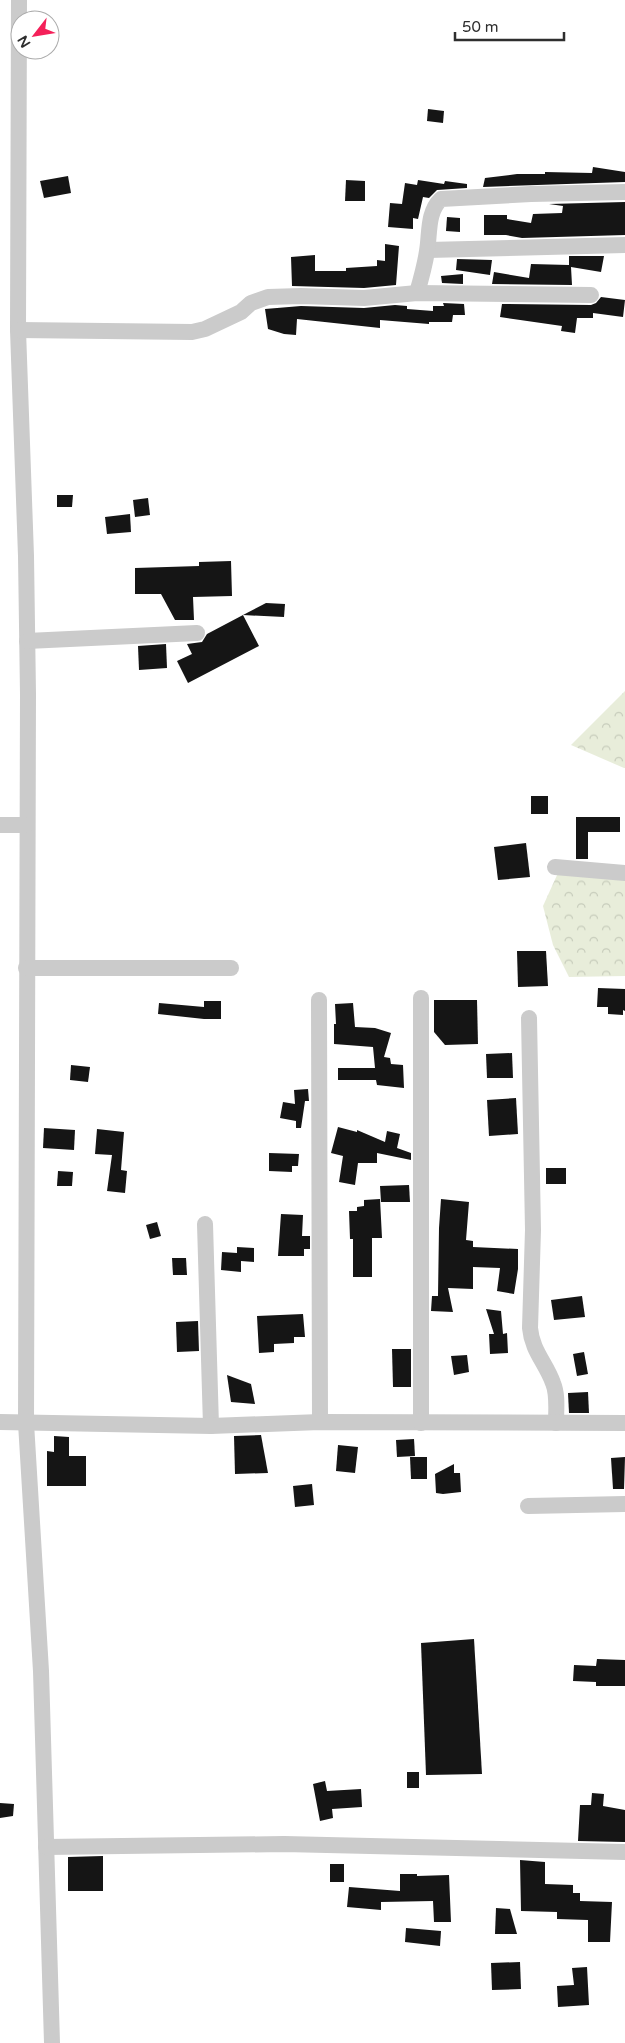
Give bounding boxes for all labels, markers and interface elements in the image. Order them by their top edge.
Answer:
north arrow [10,10,60,60]
scale bar [455,10,564,42]
text: 50 m [462,18,499,36]
text: N [14,32,34,51]

